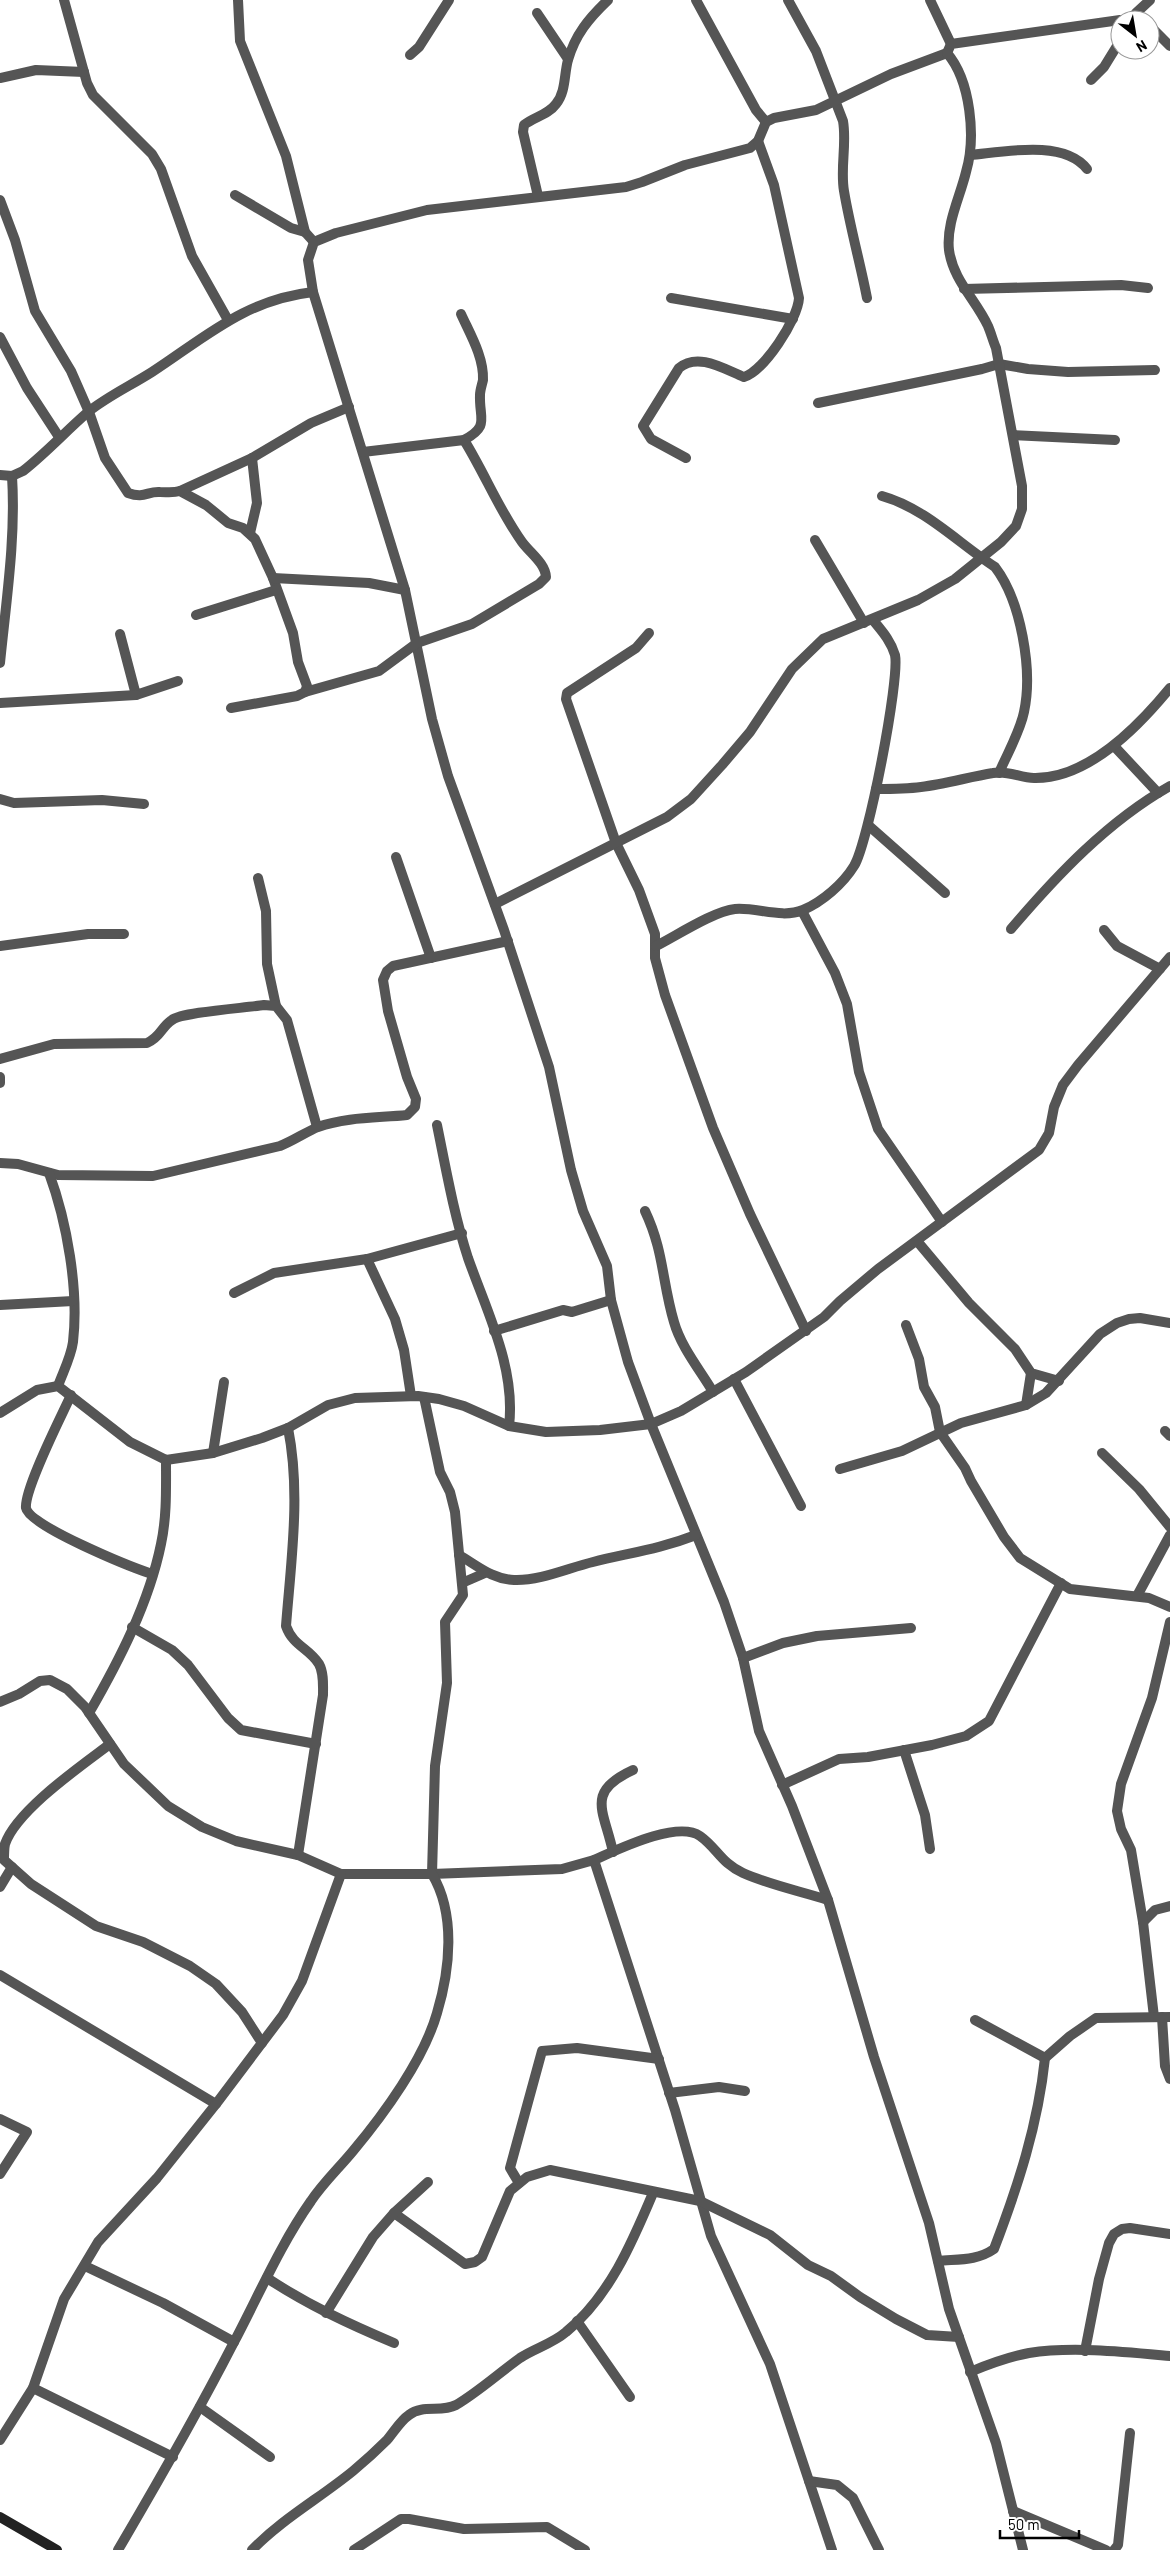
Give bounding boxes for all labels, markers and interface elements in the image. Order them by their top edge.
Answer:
north arrow [1110,10,1160,60]
text: N [1134,37,1150,56]
scale bar [1000,2508,1079,2540]
text: 50 m [1008,2515,1040,2533]

